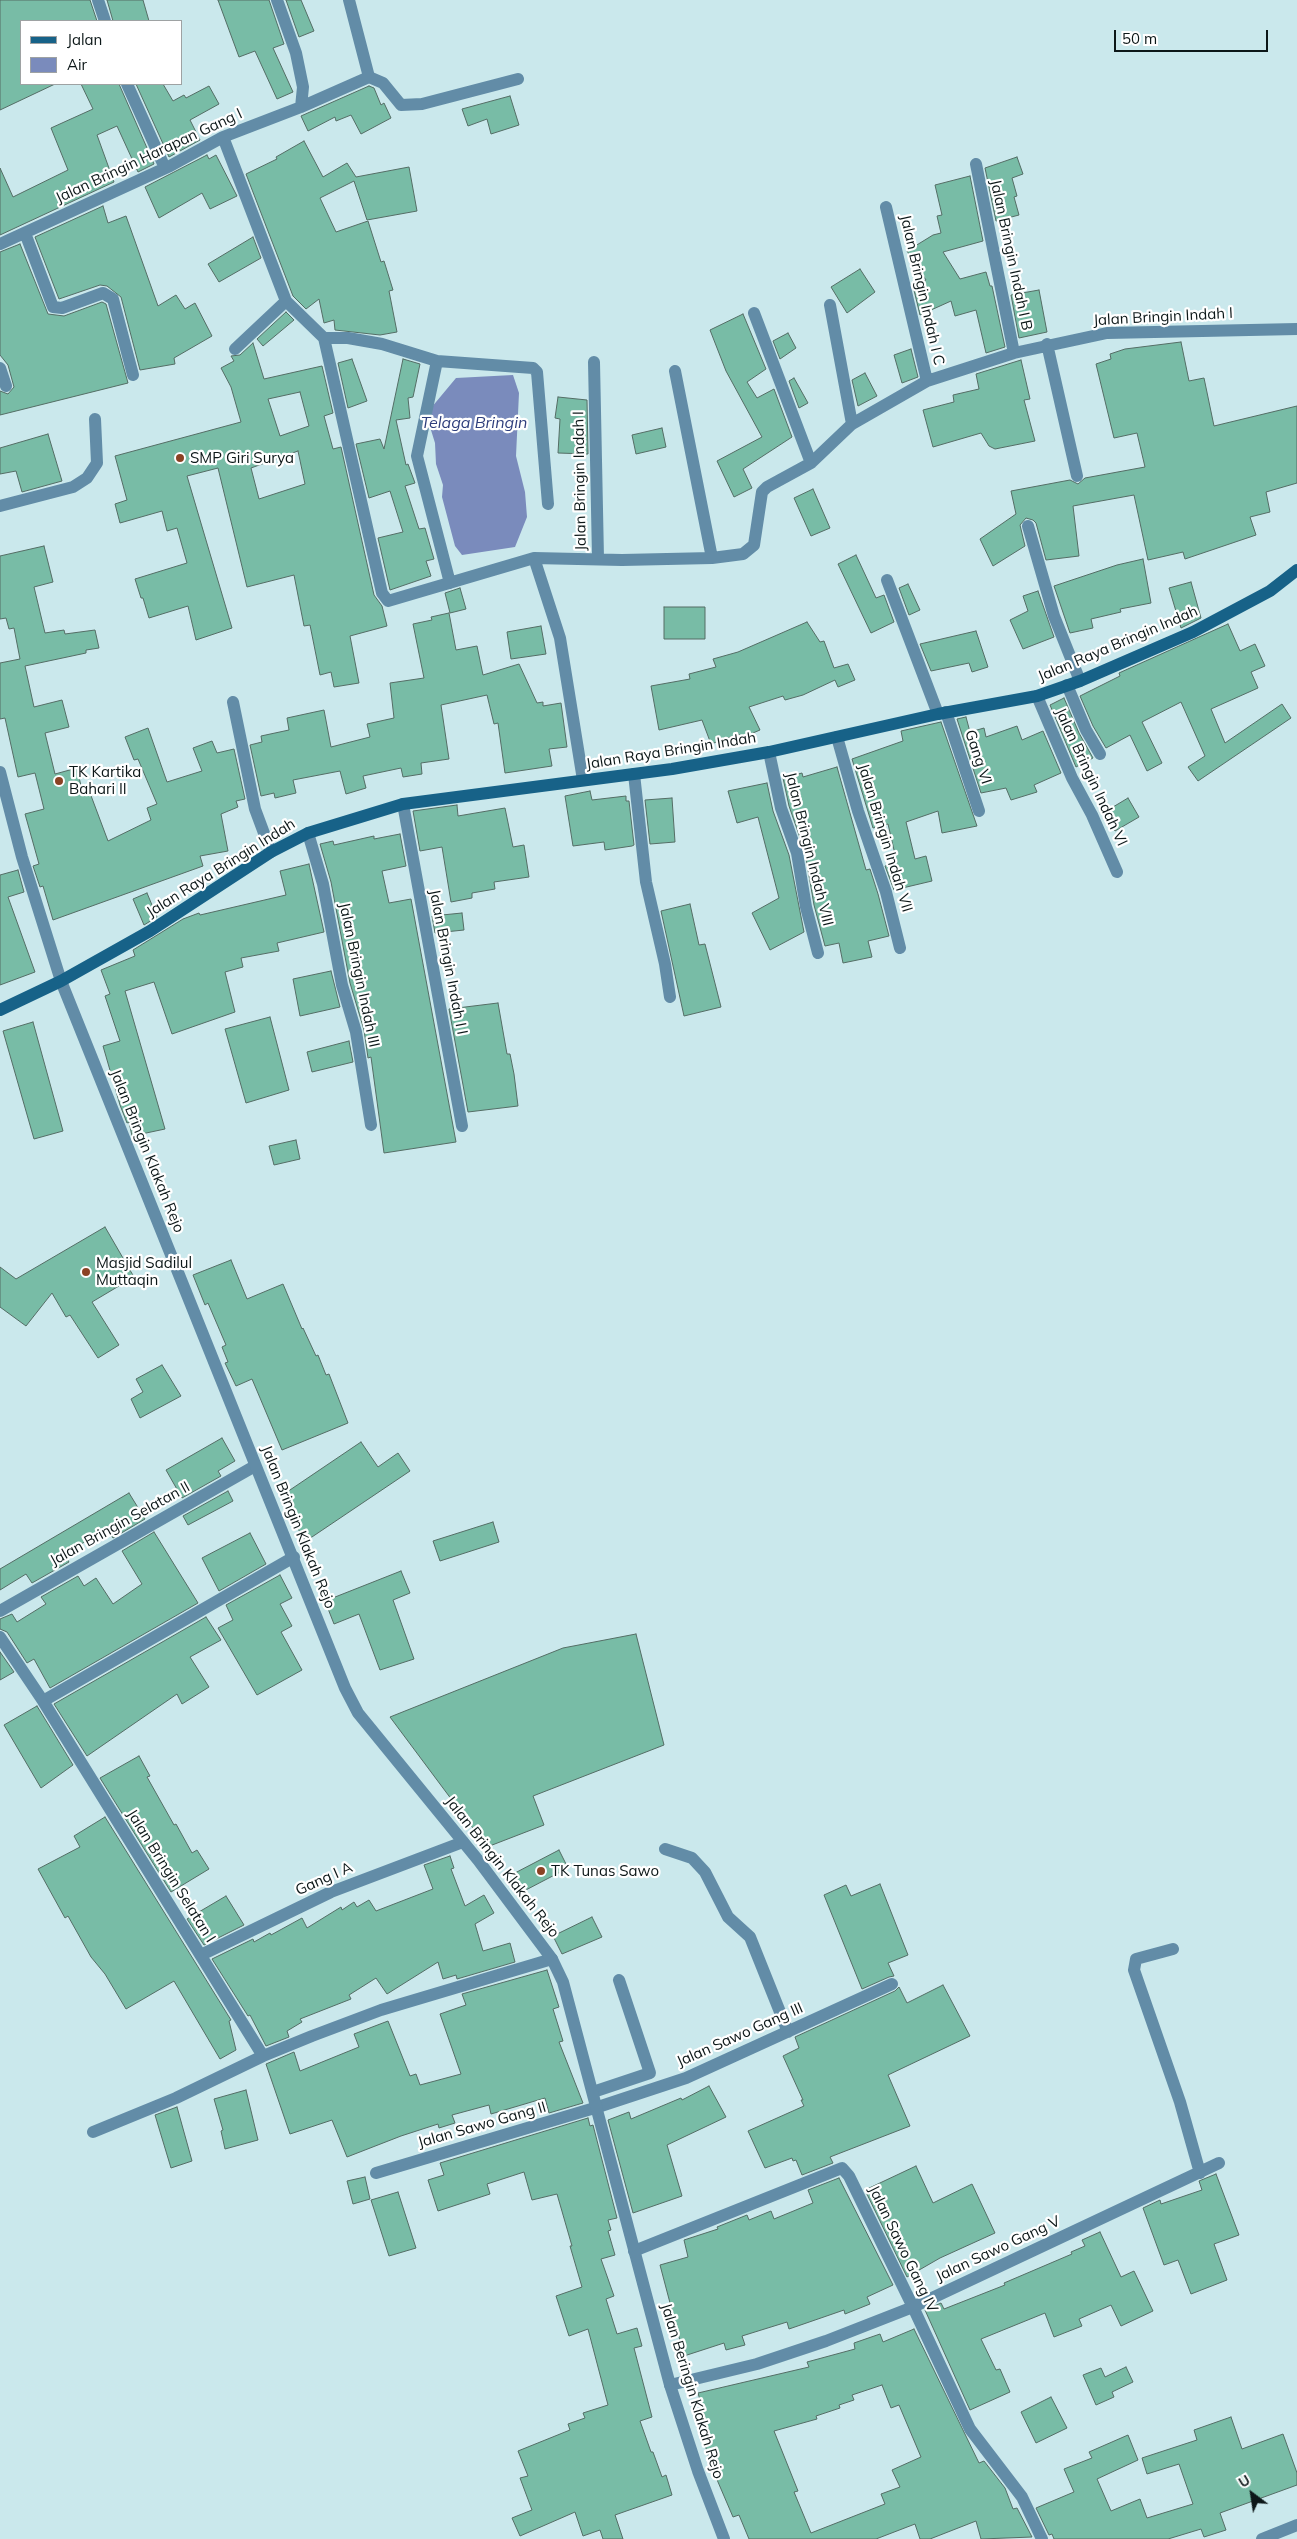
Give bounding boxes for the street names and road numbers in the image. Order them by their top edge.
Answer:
street label: Jalan Bringin Harapan Gang I [53,105,245,207]
street label: Jalan Bringin Indah I B [986,178,1036,332]
street label: Jalan Bringin Indah I C [896,213,948,367]
street label: Jalan Bringin Indah I [1093,304,1233,330]
street label: Jalan Bringin Indah I [570,411,590,551]
street label: Jalan Raya Bringin Indah [1035,602,1201,686]
street label: Jalan Bringin Indah VI [1051,705,1131,849]
street label: Gang VI [961,728,995,786]
street label: Jalan Raya Bringin Indah [585,729,757,773]
street label: Jalan Bringin Indah VII [854,762,916,914]
street label: Jalan Bringin Indah VIII [781,770,837,928]
street label: Jalan Raya Bringin Indah [143,815,299,921]
street label: Jalan Bringin Indah I I [425,888,471,1036]
street label: Jalan Bringin Indah III [335,901,383,1049]
street label: Jalan Bringin Klakah Rejo [106,1067,188,1235]
street label: Jalan Bringin Klakah Rejo [257,1443,339,1611]
street label: Jalan Bringin Selatan II [47,1478,193,1570]
street label: Jalan Bringin Klakah Rejo [441,1793,563,1941]
street label: Jalan Bringin Selatan I [123,1806,219,1946]
street label: Gang I A [293,1858,355,1900]
street label: Jalan Sawo Gang III [674,1999,806,2071]
street label: Jalan Sawo Gang II [416,2098,548,2152]
street label: Jalan Sawo Gang IV [864,2183,942,2315]
street label: Jalan Sawo Gang V [933,2212,1063,2286]
street label: Jalan Beringin Klakah Rejo [657,2301,727,2481]

